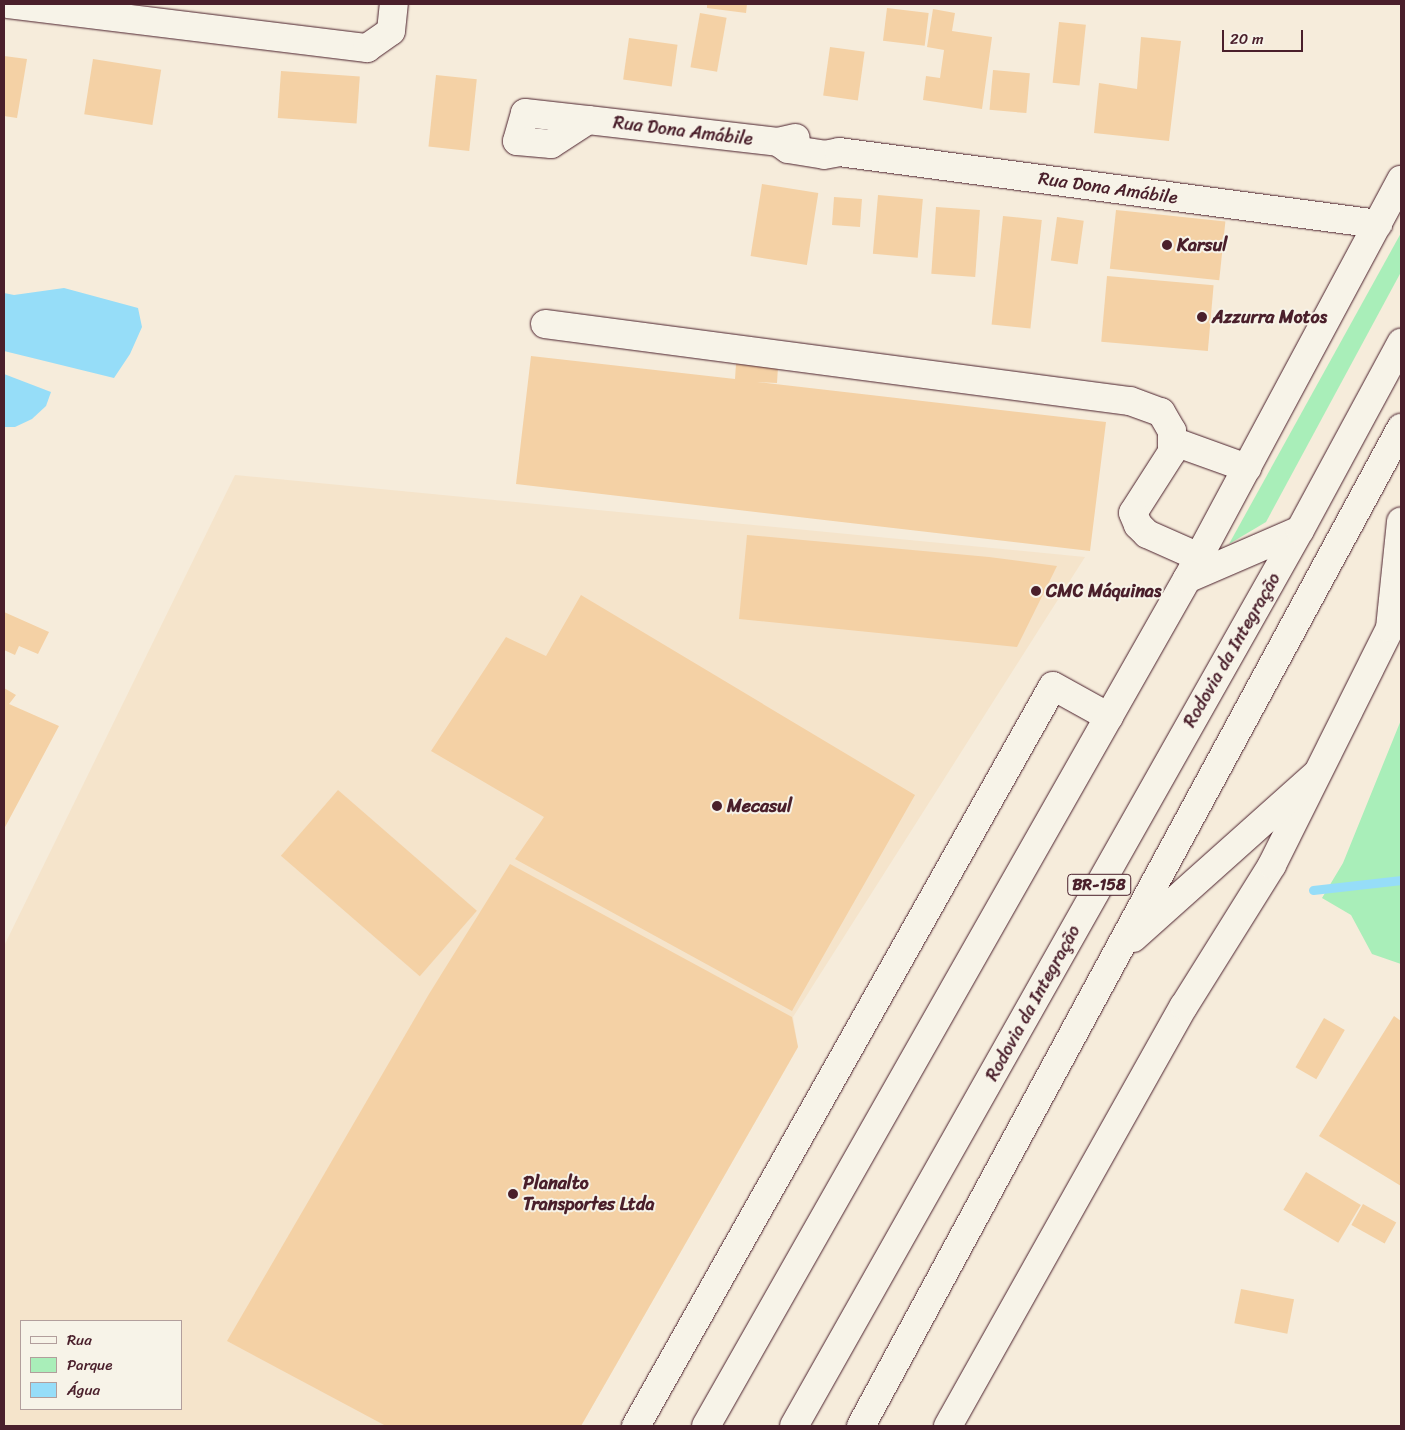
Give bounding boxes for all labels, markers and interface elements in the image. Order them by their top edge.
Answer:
scale bar [1225,20,1306,52]
text: 20 m [1230,26,1264,52]
street label: Rua Dona Amábile [612,112,754,150]
street label: Rua Dona Amábile [1037,167,1179,209]
place label: Karsul [1177,234,1227,256]
marker: Karsul [1161,239,1173,251]
place label: Azzurra Motos [1212,306,1328,328]
marker: Azzurra Motos [1196,311,1208,323]
street label: Rodovia da Integração [1179,569,1285,731]
place label: CMC Máquinas [1046,580,1161,602]
marker: CMC Máquinas [1030,585,1042,597]
place label: Mecasul [727,795,792,817]
marker: Mecasul [711,800,723,812]
road number: BR-158 [1066,872,1132,898]
street label: Rodovia da Integração [981,921,1085,1085]
place label: Planalto Transportes Ltda [523,1173,655,1216]
marker: Planalto Transportes Ltda [507,1188,519,1200]
legend [20,1320,182,1410]
text: Rua [67,1327,92,1353]
text: Parque [67,1352,112,1378]
text: Água [67,1377,100,1403]

